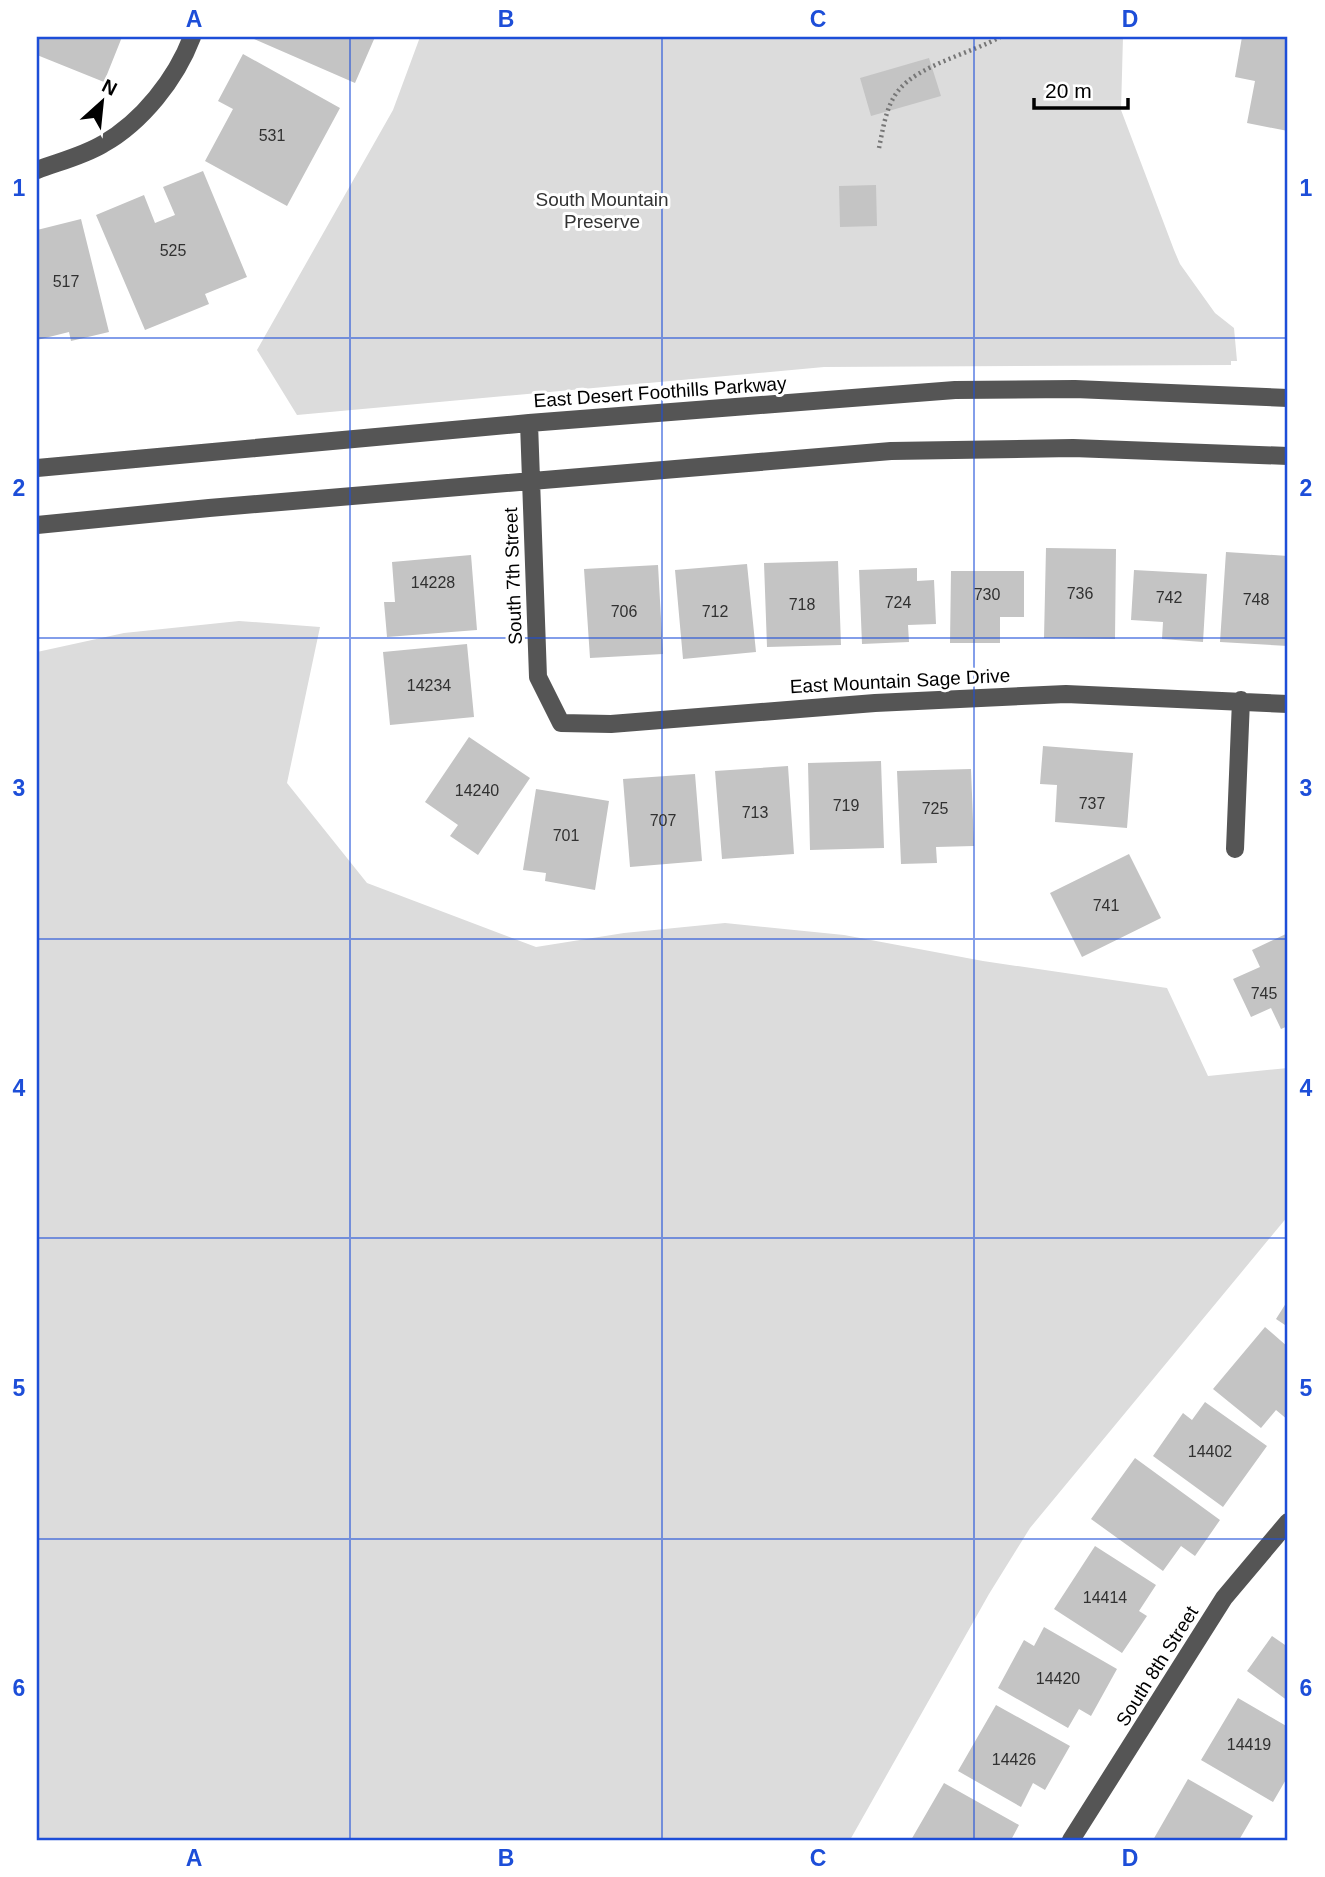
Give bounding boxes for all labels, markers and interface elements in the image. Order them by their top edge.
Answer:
text: A [186,6,202,32]
text: B [498,6,514,32]
text: C [810,6,826,32]
text: D [1122,6,1138,32]
north arrow [66,66,136,136]
scale bar [1034,66,1129,110]
text: N [99,75,120,100]
text: 20 m [1045,79,1092,102]
house number: 531 [259,127,285,144]
text: 1 [13,175,26,201]
text: 1 [1300,175,1313,201]
park label: South Mountain Preserve [535,189,669,232]
house number: 525 [160,242,186,259]
house number: 517 [53,273,79,290]
street label: East Desert Foothills Parkway [533,373,788,411]
text: 2 [13,475,25,501]
text: 2 [1300,475,1312,501]
street label: South 7th Street [500,506,526,645]
house number: 14228 [411,574,455,591]
house number: 736 [1067,585,1093,602]
house number: 730 [974,586,1000,603]
house number: 742 [1156,589,1182,606]
house number: 748 [1243,591,1269,608]
house number: 724 [885,594,911,611]
house number: 718 [789,596,815,613]
house number: 706 [611,603,637,620]
house number: 712 [702,603,728,620]
street label: East Mountain Sage Drive [789,665,1011,697]
house number: 14234 [407,677,451,694]
text: 3 [13,775,25,801]
text: 3 [1300,775,1312,801]
house number: 14240 [455,782,499,799]
house number: 737 [1079,795,1105,812]
house number: 719 [833,797,859,814]
house number: 725 [922,800,948,817]
house number: 713 [742,804,768,821]
house number: 707 [650,812,676,829]
house number: 701 [553,827,579,844]
house number: 741 [1093,897,1119,914]
house number: 745 [1251,985,1277,1002]
text: 4 [13,1075,26,1101]
text: 4 [1300,1075,1313,1101]
text: 5 [13,1375,26,1401]
text: 5 [1300,1375,1313,1401]
house number: 14402 [1188,1443,1232,1460]
house number: 14414 [1083,1589,1127,1606]
street label: South 8th Street [1112,1602,1203,1730]
house number: 14420 [1036,1670,1080,1687]
text: 6 [13,1675,25,1701]
text: 6 [1300,1675,1312,1701]
house number: 14419 [1227,1736,1271,1753]
house number: 14426 [992,1751,1036,1768]
text: A [186,1845,202,1871]
text: B [498,1845,514,1871]
text: C [810,1845,826,1871]
text: D [1122,1845,1138,1871]

